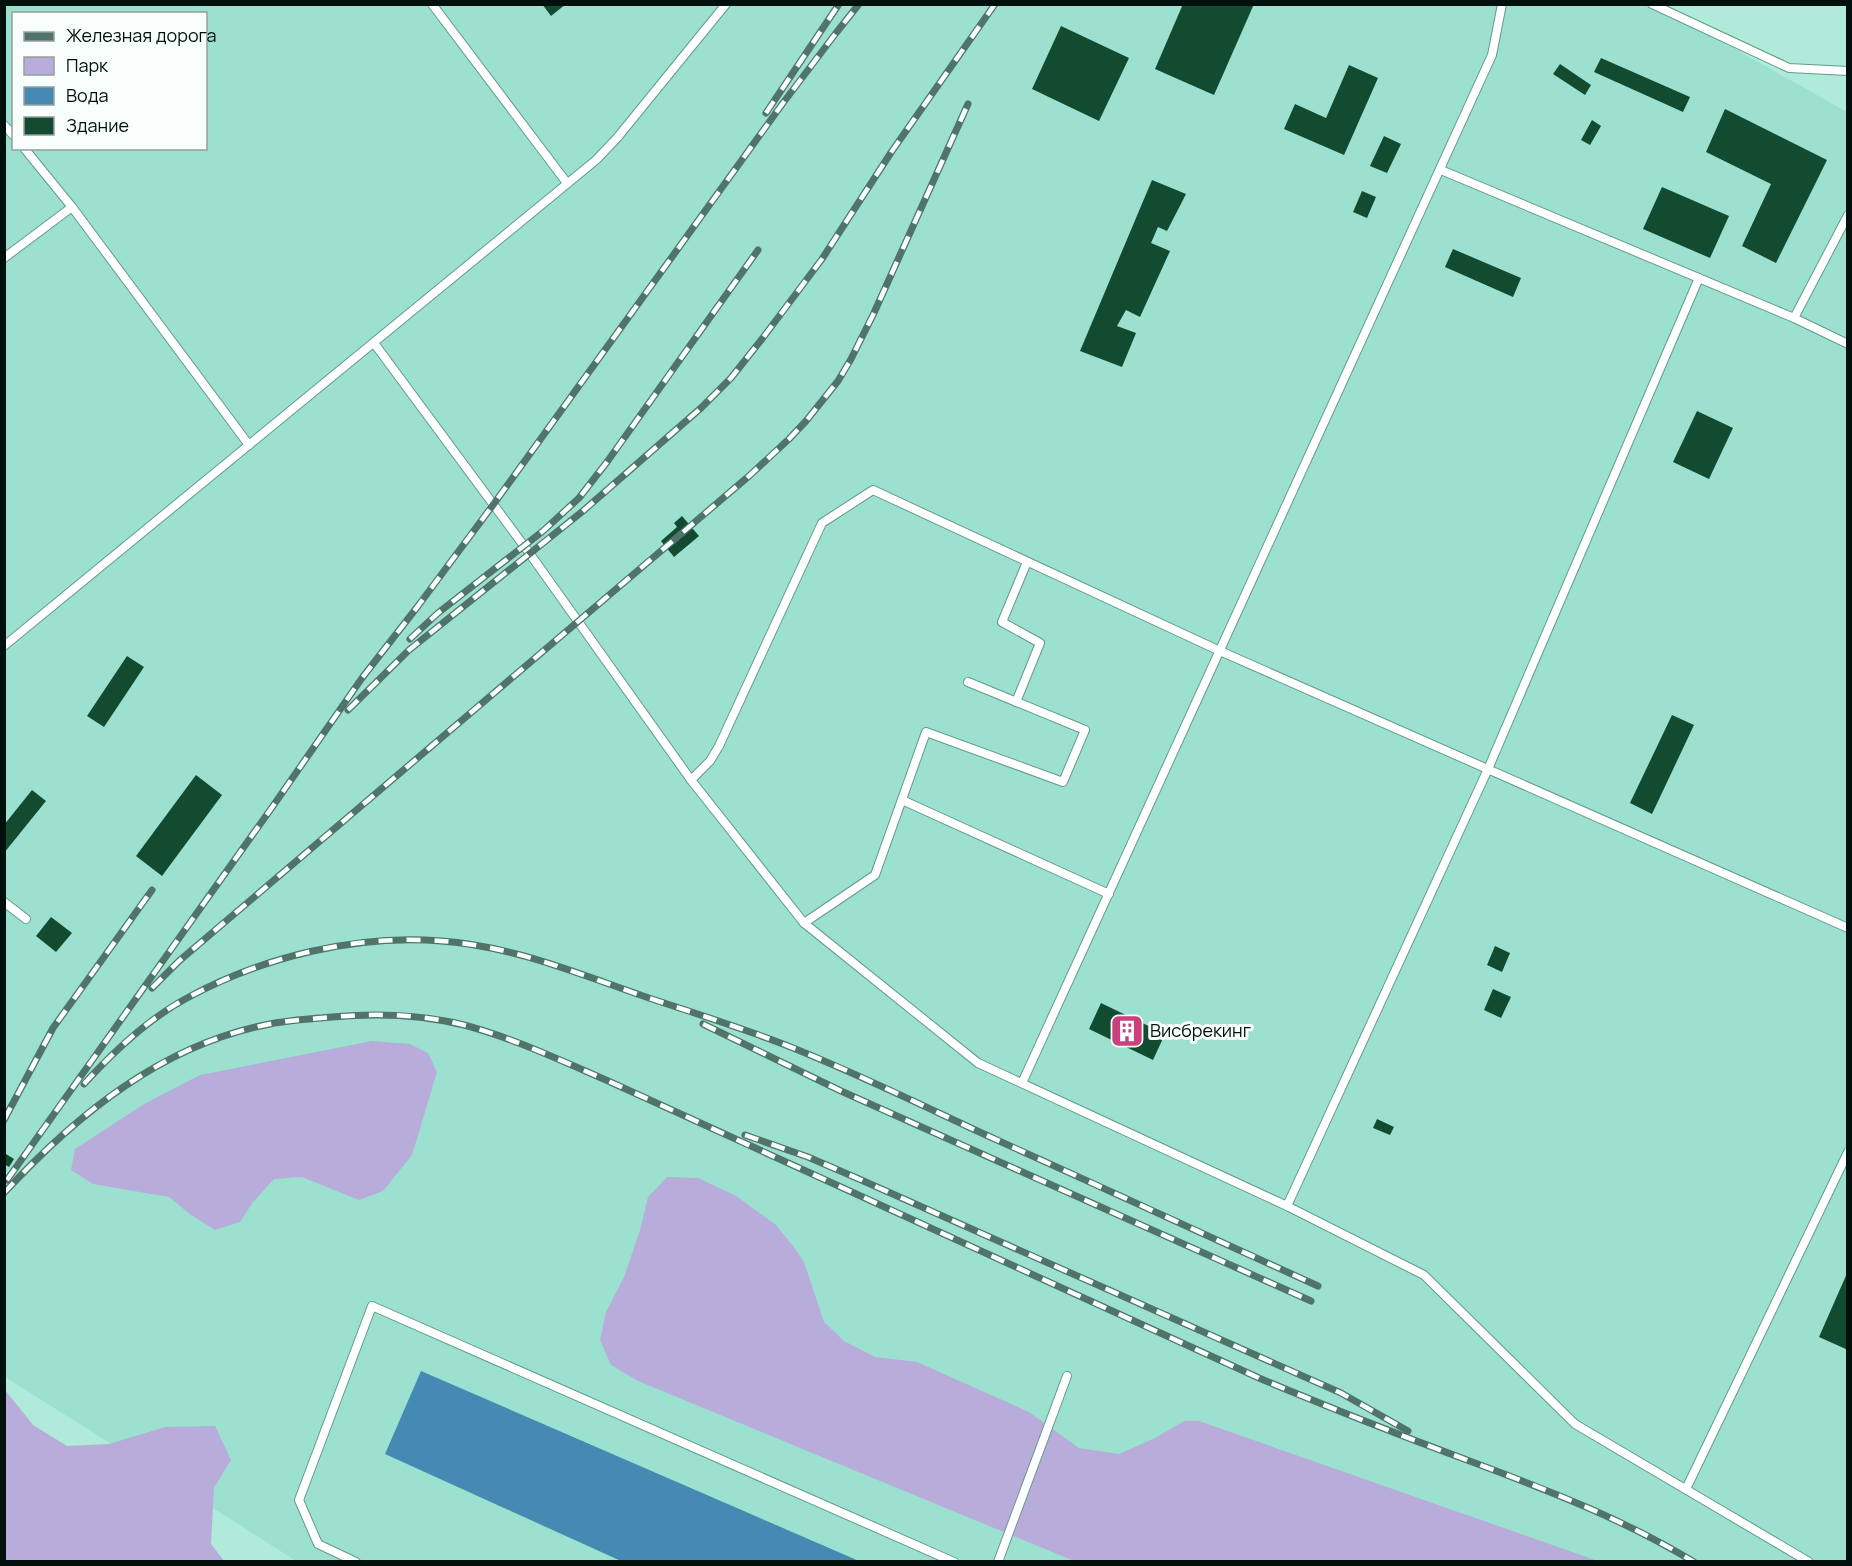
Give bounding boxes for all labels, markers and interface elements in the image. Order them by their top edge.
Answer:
legend [12,12,207,150]
text: Железная дорога [66,23,217,47]
text: Парк [66,53,109,77]
text: Вода [66,83,108,107]
text: Здание [66,113,129,137]
building icon: Висбрекинг [1109,1013,1145,1049]
place label: Висбрекинг [1150,1018,1251,1042]

